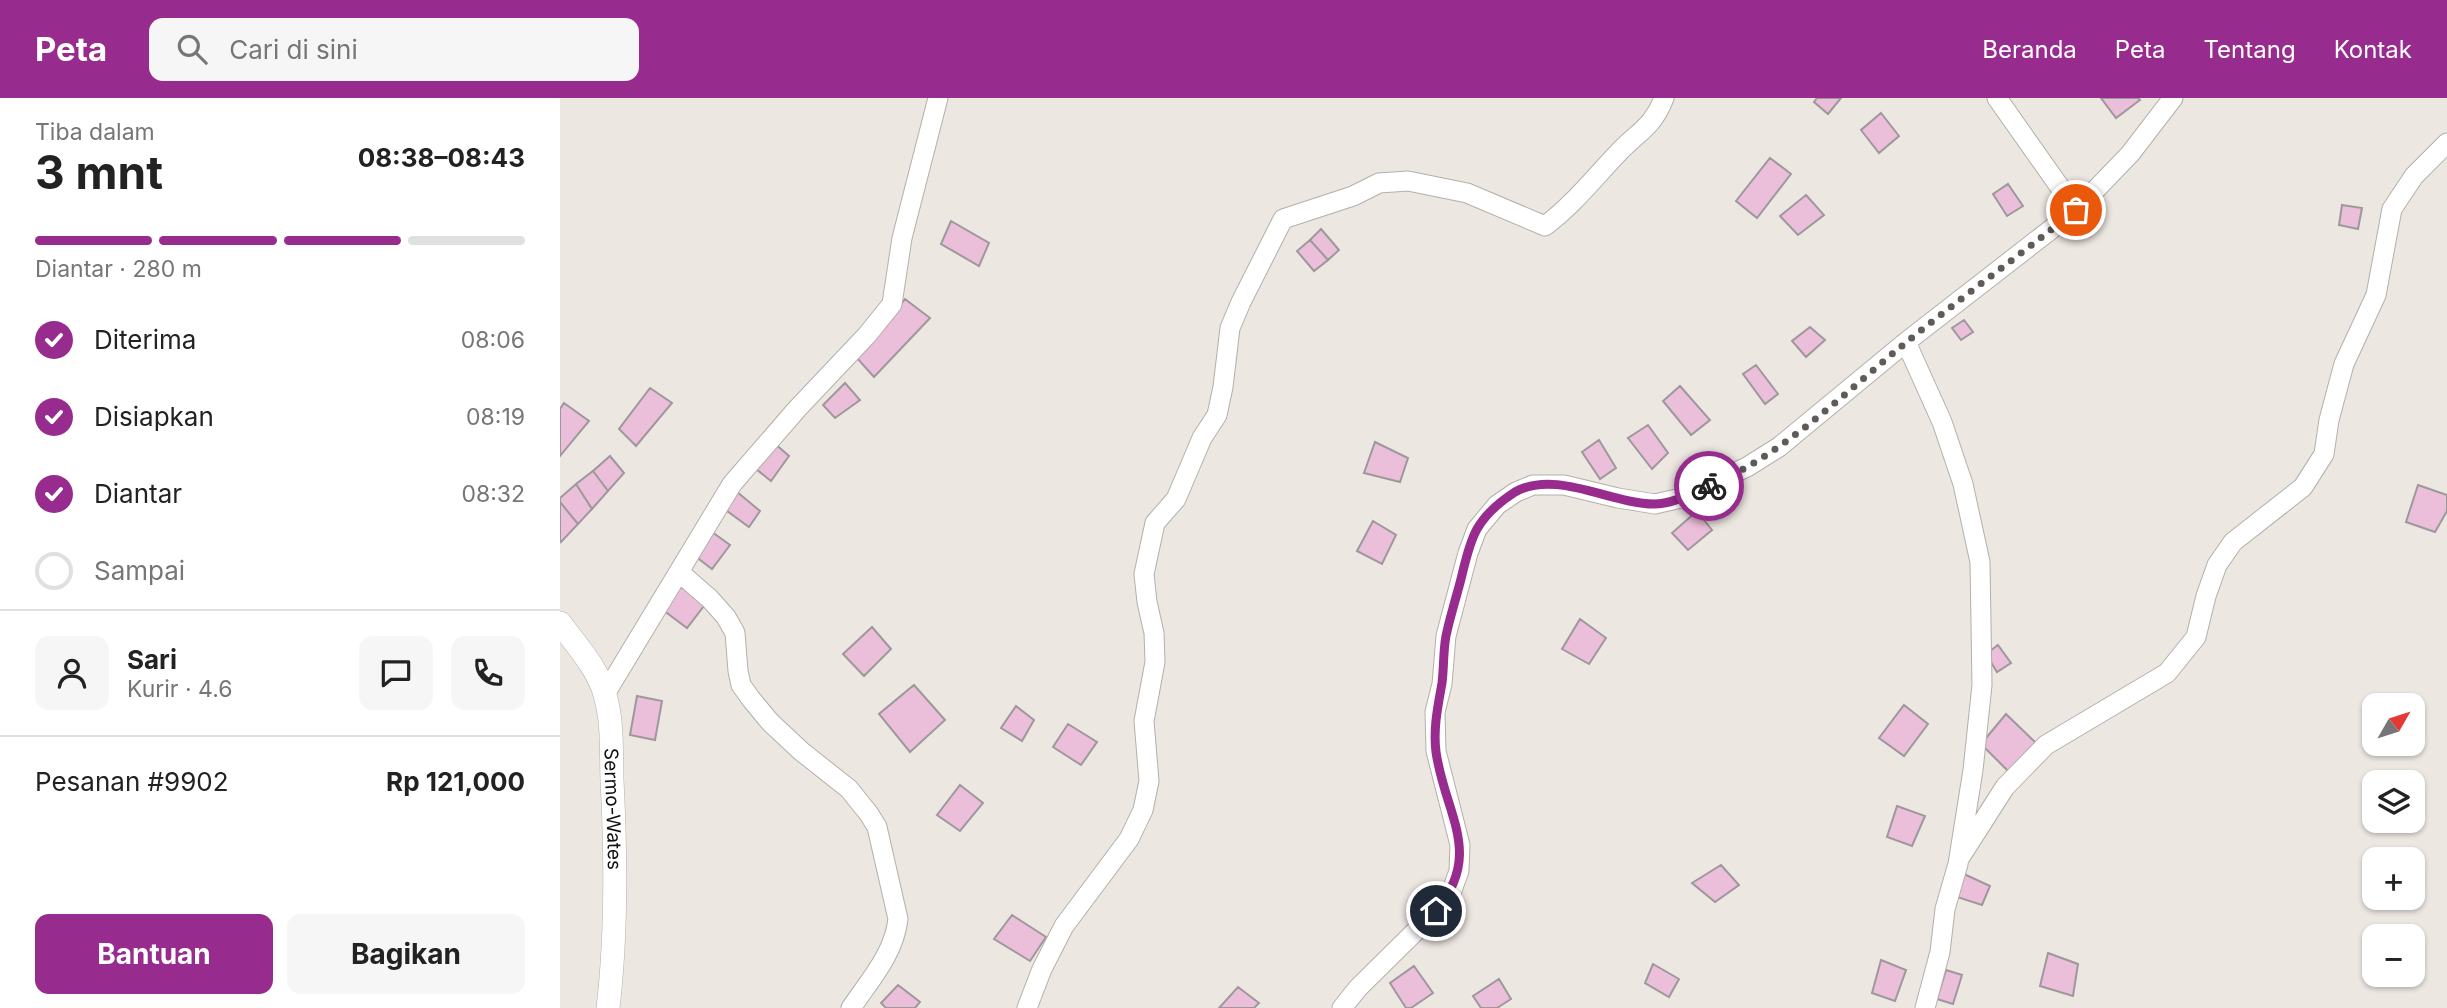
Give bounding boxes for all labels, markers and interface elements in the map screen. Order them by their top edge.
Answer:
search box [149,18,639,81]
text: Peta [35,29,107,69]
icon: search [173,30,211,68]
text: Cari di sini [229,34,358,65]
text: Beranda [1982,35,2077,64]
text: Peta [2115,35,2165,64]
text: Tentang [2203,35,2296,64]
text: Kontak [2334,35,2412,64]
text: Tiba dalam [35,118,155,146]
text: 08:38–08:43 [358,142,525,173]
text: 3 mnt [35,144,163,200]
pin [2046,180,2106,240]
icon: bag [2057,191,2095,229]
text: Diantar · 280 m [35,255,202,283]
icon: check [35,321,73,359]
text: Diterima [94,324,196,355]
text: 08:06 [461,326,525,354]
icon: check [35,398,73,436]
text: Disiapkan [94,401,214,432]
text: 08:19 [466,403,525,431]
courier [1674,451,1744,521]
icon: bike [1690,467,1728,505]
icon: check [35,475,73,513]
text: Diantar [94,478,182,509]
text: 08:32 [461,480,525,508]
text: Sampai [94,555,185,586]
button: person [35,636,109,710]
button: chat [359,636,433,710]
button: phone [451,636,525,710]
text: Sari [127,644,177,675]
text: Kurir · 4.6 [127,675,232,703]
north arrow [2362,693,2426,756]
map controls [2362,693,2425,987]
street label: Sermo-Wates [600,748,626,870]
text: Pesanan #9902 [35,766,229,797]
text: Rp 121,000 [386,766,525,797]
button: layers [2362,770,2425,833]
button: + [2362,847,2425,910]
pin [1406,881,1466,941]
icon: home [1417,892,1455,930]
button: Bantuan [35,914,273,994]
button: Bagikan [287,914,525,994]
button: − [2362,924,2425,987]

